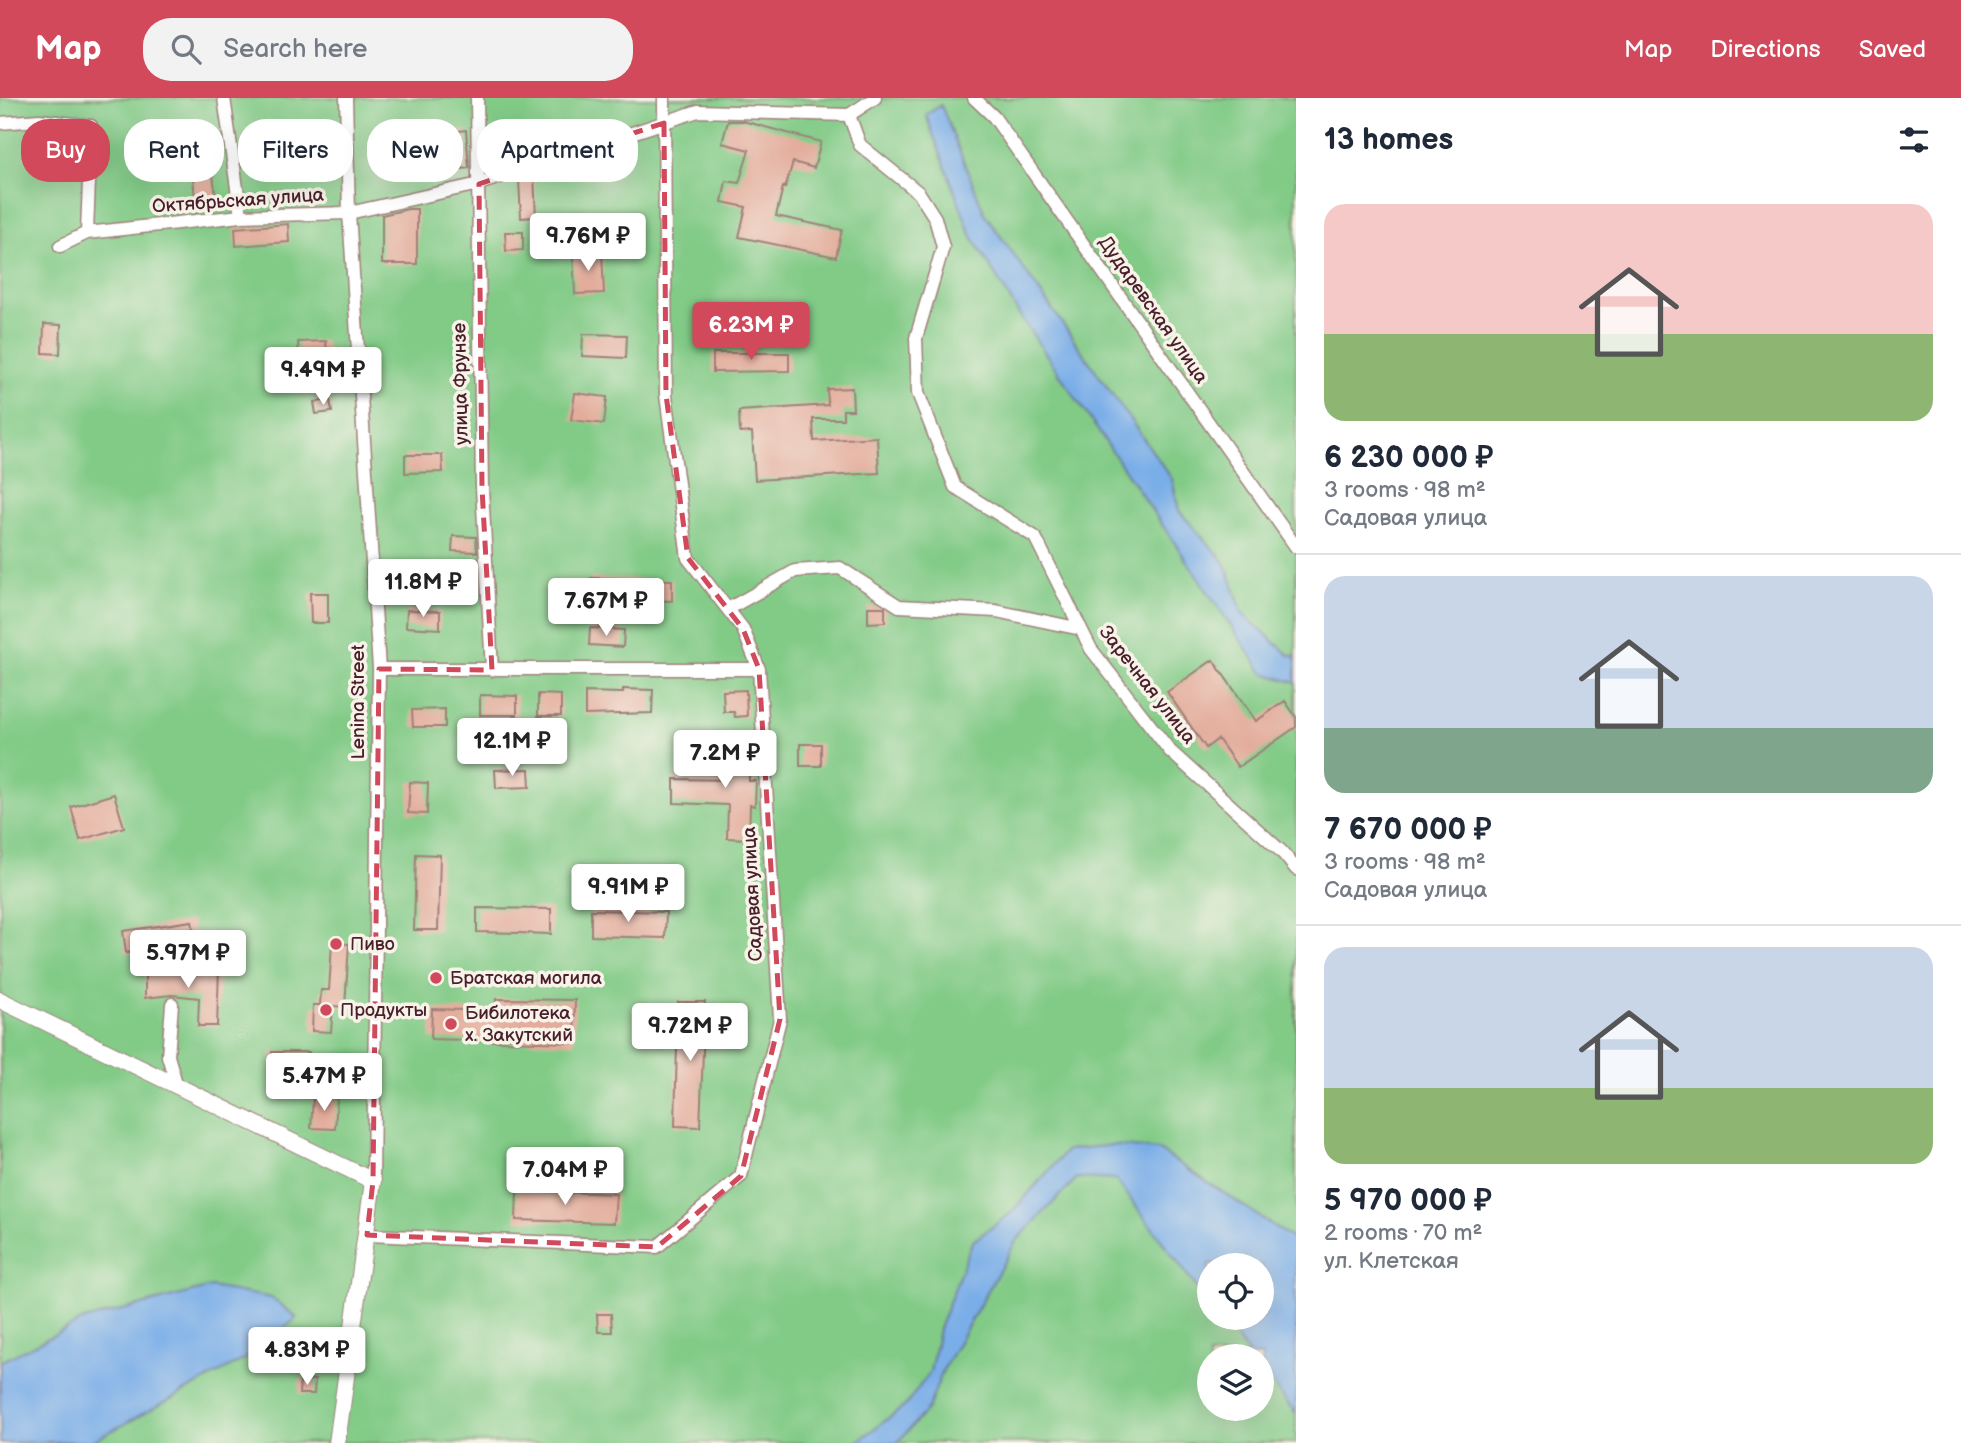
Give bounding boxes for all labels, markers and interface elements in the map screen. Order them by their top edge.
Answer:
search box [143,18,633,81]
text: Map [35,29,101,69]
icon: search [167,30,205,68]
text: Search here [223,34,367,65]
text: Map [1624,35,1672,64]
text: Directions [1710,35,1821,64]
text: Saved [1859,35,1926,64]
chip: Buy [21,119,110,182]
chip: Rent [124,119,224,182]
chip: Filters [238,119,353,182]
chip: New [367,119,463,182]
chip: Apartment [477,119,638,182]
icon: filters [1895,121,1933,159]
text: 13 homes [1324,122,1453,158]
street label: Октябрьская улица [151,184,325,218]
pin: 9.76M ₽ [523,214,653,273]
text: 9.76M ₽ [546,222,630,250]
street label: Дударевская улица [1093,232,1213,388]
icon: home [1566,249,1692,375]
pin: 6.23M ₽ [686,302,816,362]
text: 6.23M ₽ [708,311,794,339]
street label: улица Фрунзе [448,322,474,445]
pin: 9.49M ₽ [258,348,388,407]
text: 9.49M ₽ [281,356,366,384]
text: 6 230 000 ₽ [1324,440,1493,476]
text: 3 rooms · 98 m² [1324,476,1486,504]
text: Садовая улица [1324,504,1487,532]
pin: 11.8M ₽ [358,560,488,619]
text: 11.8M ₽ [384,568,462,596]
pin: 7.67M ₽ [541,578,671,638]
text: 7.67M ₽ [564,587,648,615]
street label: Заречная улица [1094,621,1200,749]
icon: home [1566,621,1692,747]
street label: Lenina Street [347,644,370,760]
pin: 12.1M ₽ [447,718,577,778]
text: 12.1M ₽ [473,727,551,755]
pin: 7.2M ₽ [668,730,782,790]
text: 7.2M ₽ [690,739,760,767]
text: 7 670 000 ₽ [1324,812,1492,848]
street label: Садовая улица [738,826,768,962]
text: 3 rooms · 98 m² [1324,848,1486,876]
pin: 9.91M ₽ [563,864,693,924]
text: 9.91M ₽ [587,873,669,901]
text: Садовая улица [1324,876,1487,904]
pin: 5.97M ₽ [123,930,253,990]
place label: Пиво [350,933,395,956]
marker: Пиво [328,936,344,952]
text: 5.97M ₽ [146,939,230,967]
place label: Братская могила [450,967,602,990]
marker: Братская могила [428,970,444,986]
icon: home [1566,992,1692,1118]
place label: Продукты [340,999,427,1022]
marker: Продукты [318,1002,334,1018]
place label: Бибилотека х. Закутский [465,1002,573,1047]
pin: 9.72M ₽ [625,1004,755,1063]
text: 9.72M ₽ [648,1012,732,1040]
marker: Бибилотека х. Закутский [443,1016,459,1032]
pin: 5.47M ₽ [259,1054,389,1113]
text: 5.47M ₽ [282,1062,366,1090]
pin: 7.04M ₽ [500,1148,630,1207]
text: 7.04M ₽ [522,1156,608,1184]
text: 5 970 000 ₽ [1324,1183,1492,1219]
text: 2 rooms · 70 m² [1324,1219,1483,1247]
text: ул. Клетская [1324,1247,1459,1275]
map controls [1197,1253,1274,1421]
button: locate [1197,1253,1274,1330]
pin: 4.83M ₽ [242,1328,372,1387]
text: 4.83M ₽ [264,1336,350,1364]
button: layers [1197,1344,1274,1421]

